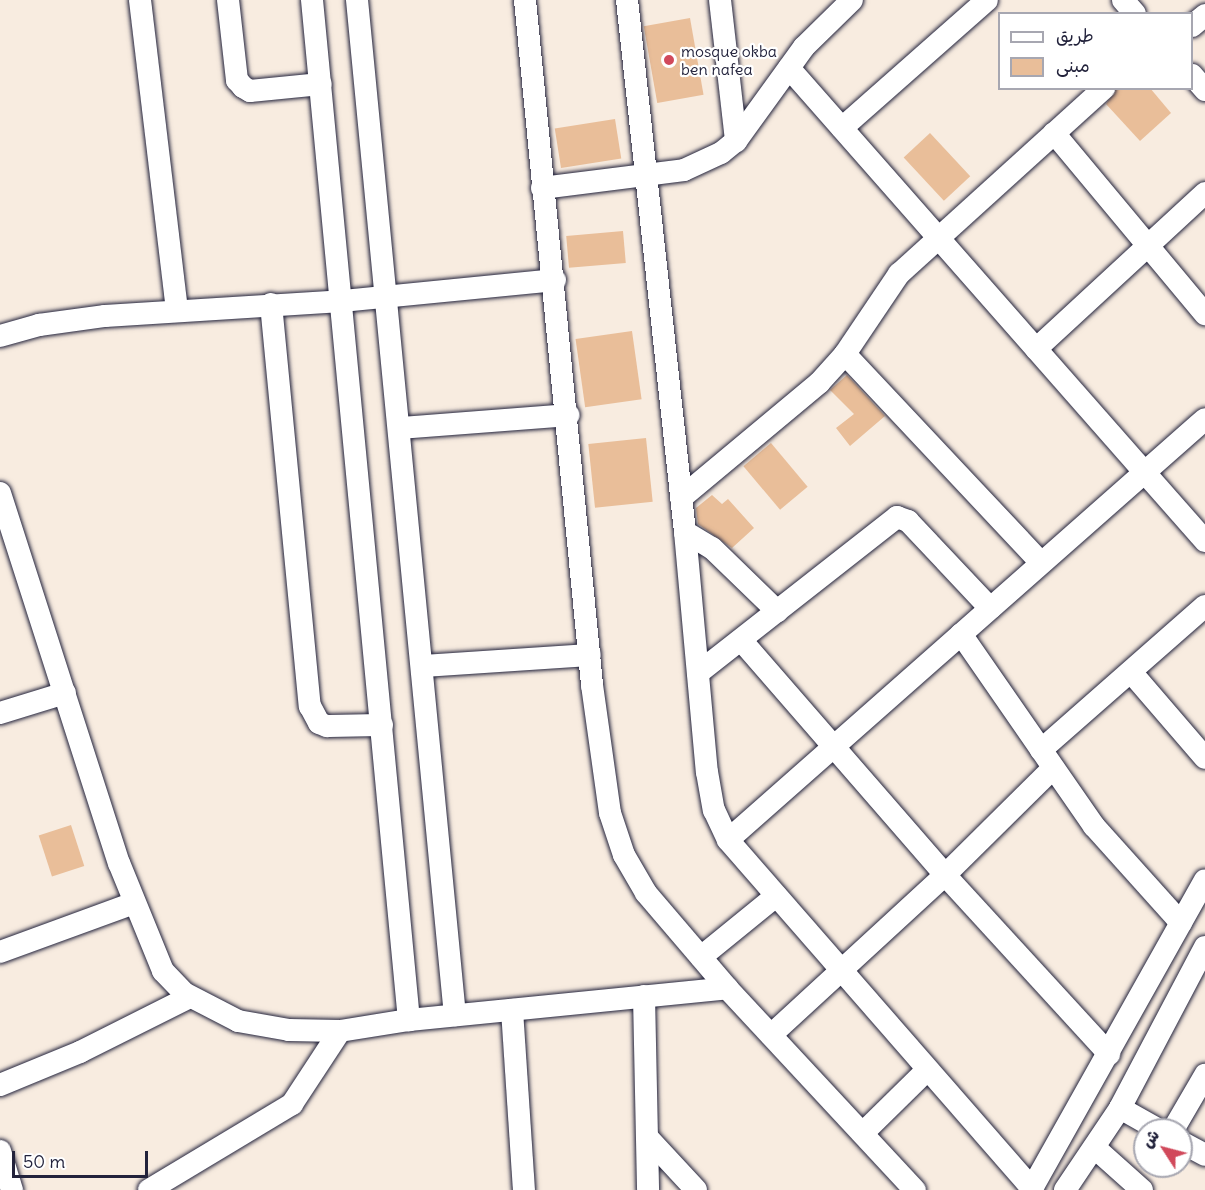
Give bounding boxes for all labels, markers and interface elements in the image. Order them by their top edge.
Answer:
legend [998,12,1193,90]
text: طريق [1056,24,1094,47]
place label: mosque okba ben nafea [681,41,777,79]
marker: mosque okba ben nafea [662,53,676,67]
text: مبنى [1056,54,1090,77]
north arrow [1133,1118,1193,1178]
text: ش [1137,1126,1163,1152]
scale bar [15,1139,152,1177]
text: 50 m [23,1150,65,1173]

